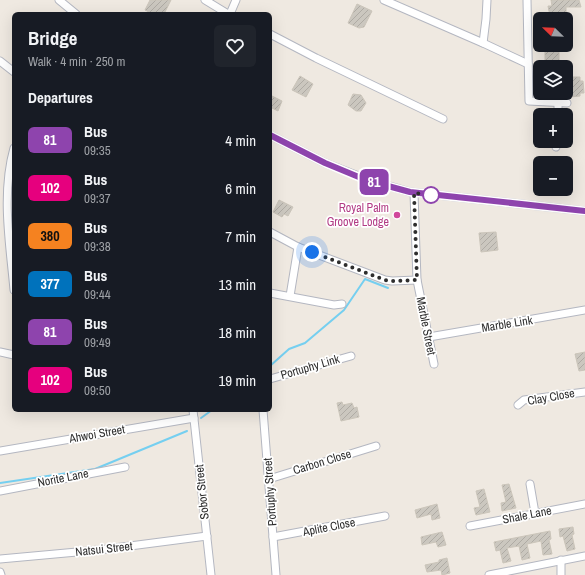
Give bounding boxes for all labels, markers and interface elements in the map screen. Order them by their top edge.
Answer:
north arrow [533,12,573,52]
map controls [533,12,573,196]
text: Bridge [28,25,77,51]
button: heart [214,25,256,67]
text: Walk · 4 min · 250 m [28,53,125,70]
button: layers [533,60,573,100]
text: Departures [28,87,93,108]
button: + [533,108,573,148]
text: Bus [84,121,107,142]
text: 4 min [225,130,256,151]
text: 81 [44,131,56,149]
text: 09:35 [84,142,111,159]
button: − [533,156,573,196]
text: Bus [84,169,107,190]
line badge: 81 [356,169,392,195]
text: 81 [368,173,380,191]
text: 6 min [225,178,256,199]
text: 102 [40,179,60,197]
unlabelled marker [422,186,440,204]
text: 09:37 [84,190,111,207]
place label: Royal Palm Groove Lodge [327,200,389,230]
marker: Royal Palm Groove Lodge [392,210,402,220]
text: Bus [84,217,107,238]
text: 7 min [225,226,256,247]
text: 380 [40,227,60,245]
text: 09:38 [84,238,111,255]
your location [302,242,322,262]
text: Bus [84,265,107,286]
text: 13 min [218,274,256,295]
text: 377 [40,275,60,293]
text: 09:44 [84,286,111,303]
street label: Marble Street [413,295,440,357]
street label: Marble Link [480,312,534,336]
text: Bus [84,313,107,334]
text: 18 min [218,322,256,343]
text: 81 [44,323,56,341]
text: 09:49 [84,334,111,351]
street label: Portuphy Link [279,351,341,383]
text: Bus [84,361,107,382]
text: 19 min [218,370,256,391]
text: 102 [40,371,60,389]
text: 09:50 [84,382,111,399]
street label: Clay Close [526,385,576,409]
street label: Ahwoi Street [67,421,126,447]
street label: Carbon Close [291,446,353,478]
street label: Portuphy Street [260,457,280,527]
street label: Sobor Street [191,463,213,520]
street label: Norite Lane [36,465,90,491]
street label: Shale Lane [501,502,553,528]
street label: Aplite Close [300,514,357,540]
street label: Natsui Street [75,538,134,560]

